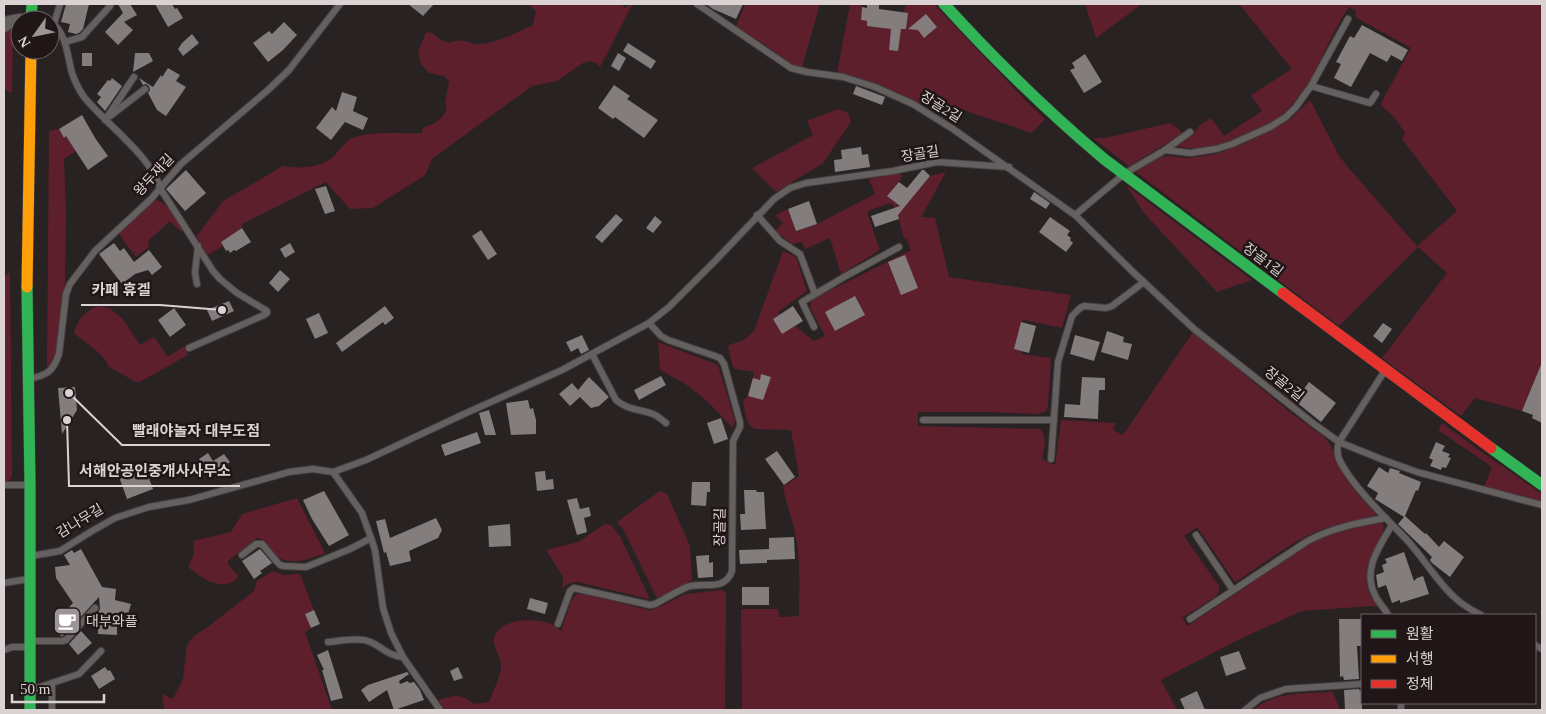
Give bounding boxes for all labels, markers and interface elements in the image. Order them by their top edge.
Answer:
north arrow [10,10,60,60]
text: N [15,33,34,50]
street label: 장골2길 [918,89,964,125]
street label: 장골길 [900,144,940,164]
street label: 왕두재길 [131,151,177,199]
street label: 장골1길 [1240,240,1286,280]
callout: 카페 휴겔 [81,275,160,305]
text: 카페 휴겔 [92,282,150,298]
street label: 장골2길 [1262,364,1306,404]
callout: 빨래야놀자 대부도점 [122,415,270,445]
text: 빨래야놀자 대부도점 [132,423,260,439]
callout: 서해안공인중개사사무소 [69,456,240,486]
text: 서해안공인중개사사무소 [79,463,231,479]
street label: 감나무길 [54,501,106,541]
street label: 장골길 [712,508,728,546]
cafe icon: 대부와플 [52,606,82,636]
place label: 대부와플 [86,614,138,629]
legend [1361,614,1536,704]
text: 원활 [1406,626,1434,642]
text: 서행 [1406,651,1434,667]
scale bar [12,672,105,704]
text: 정체 [1406,676,1434,692]
text: 50 m [20,681,51,697]

